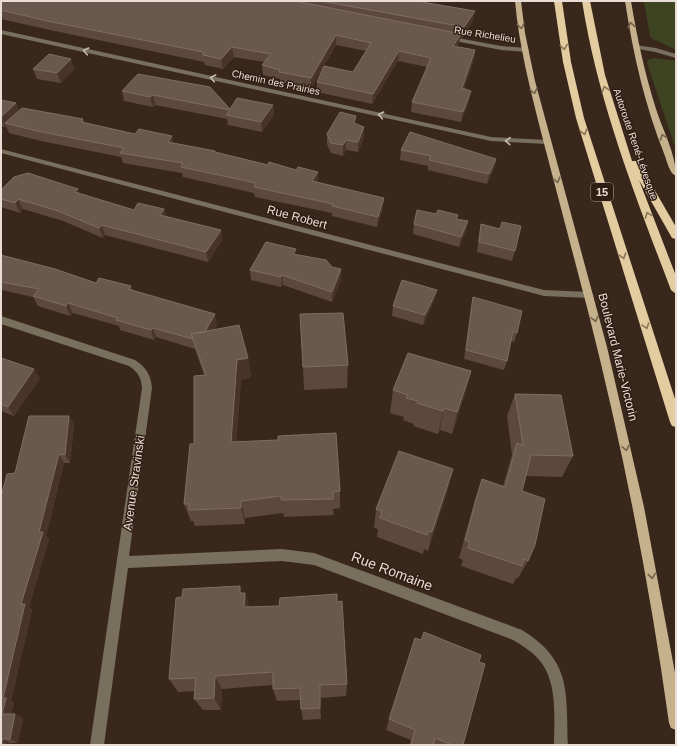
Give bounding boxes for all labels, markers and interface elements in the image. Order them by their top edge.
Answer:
one-way arrow [628,22,636,28]
one-way arrow [516,23,525,29]
street label: Rue Richelieu [453,24,517,45]
one-way arrow [560,44,568,50]
one-way arrow [83,47,89,55]
street label: Chemin des Prairies [231,68,321,97]
one-way arrow [210,75,216,83]
one-way arrow [601,85,610,92]
street label: Autoroute René-Lévesque [611,87,660,202]
one-way arrow [530,88,538,94]
one-way arrow [378,111,384,119]
one-way arrow [579,128,588,135]
one-way arrow [659,134,667,141]
one-way arrow [505,136,511,145]
one-way arrow [552,176,561,183]
road number: 15 [591,183,613,201]
street label: Rue Robert [266,202,329,232]
one-way arrow [644,211,652,218]
one-way arrow [618,252,627,259]
street label: Boulevard Marie-Victorin [595,292,641,422]
one-way arrow [590,315,598,322]
one-way arrow [641,323,650,330]
street label: Avenue Stravinski [120,435,148,531]
one-way arrow [621,445,629,452]
street label: Rue Romaine [349,548,435,594]
one-way arrow [647,573,655,579]

